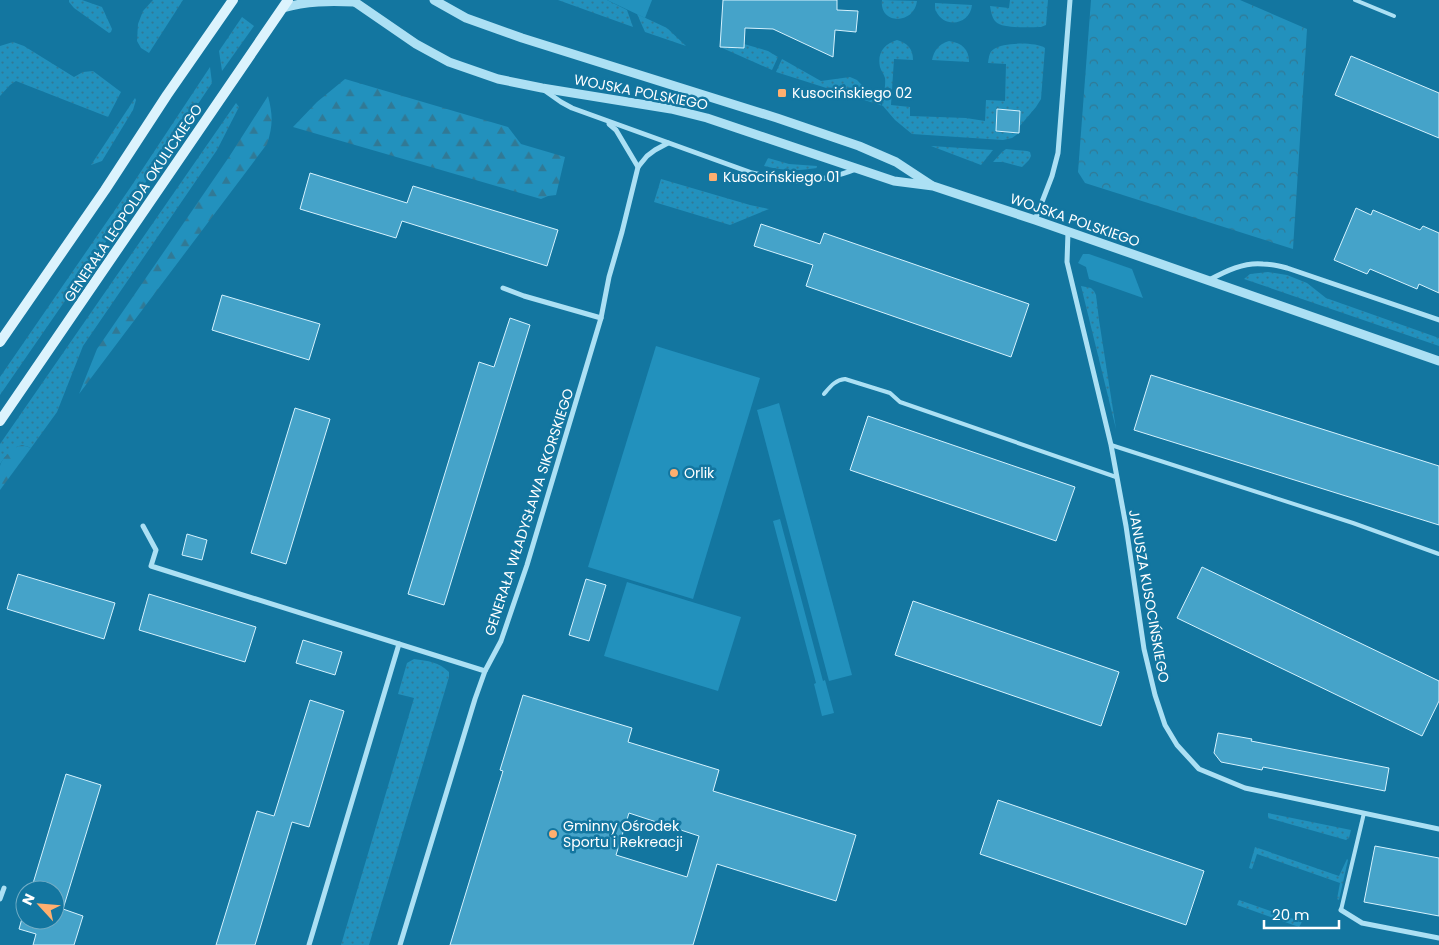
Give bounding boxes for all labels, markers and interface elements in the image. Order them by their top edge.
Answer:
street label: WOJSKA POLSKIEGO [572,69,710,115]
place label: Kusocińskiego 02 [792,83,912,103]
marker: Kusocińskiego 02 [776,87,788,99]
street label: GENERAŁA LEOPOLDA OKULICKIEGO [59,100,207,306]
place label: Kusocińskiego 01 [723,167,840,187]
marker: Kusocińskiego 01 [707,171,719,183]
street label: WOJSKA POLSKIEGO [1007,188,1143,252]
street label: GENERAŁA WŁADYSŁAWA SIKORSKIEGO [479,386,579,638]
place label: Orlik [684,463,715,483]
marker: Orlik [668,467,680,479]
street label: JANUSZA KUSOCIŃSKIEGO [1124,508,1174,684]
place label: Gminny Ośrodek Sportu i Rekreacji [563,816,683,852]
marker: Gminny Ośrodek Sportu i Rekreacji [547,828,559,840]
north arrow [15,880,65,930]
text: N [17,890,40,908]
scale bar [1264,898,1339,930]
text: 20 m [1272,904,1310,925]

